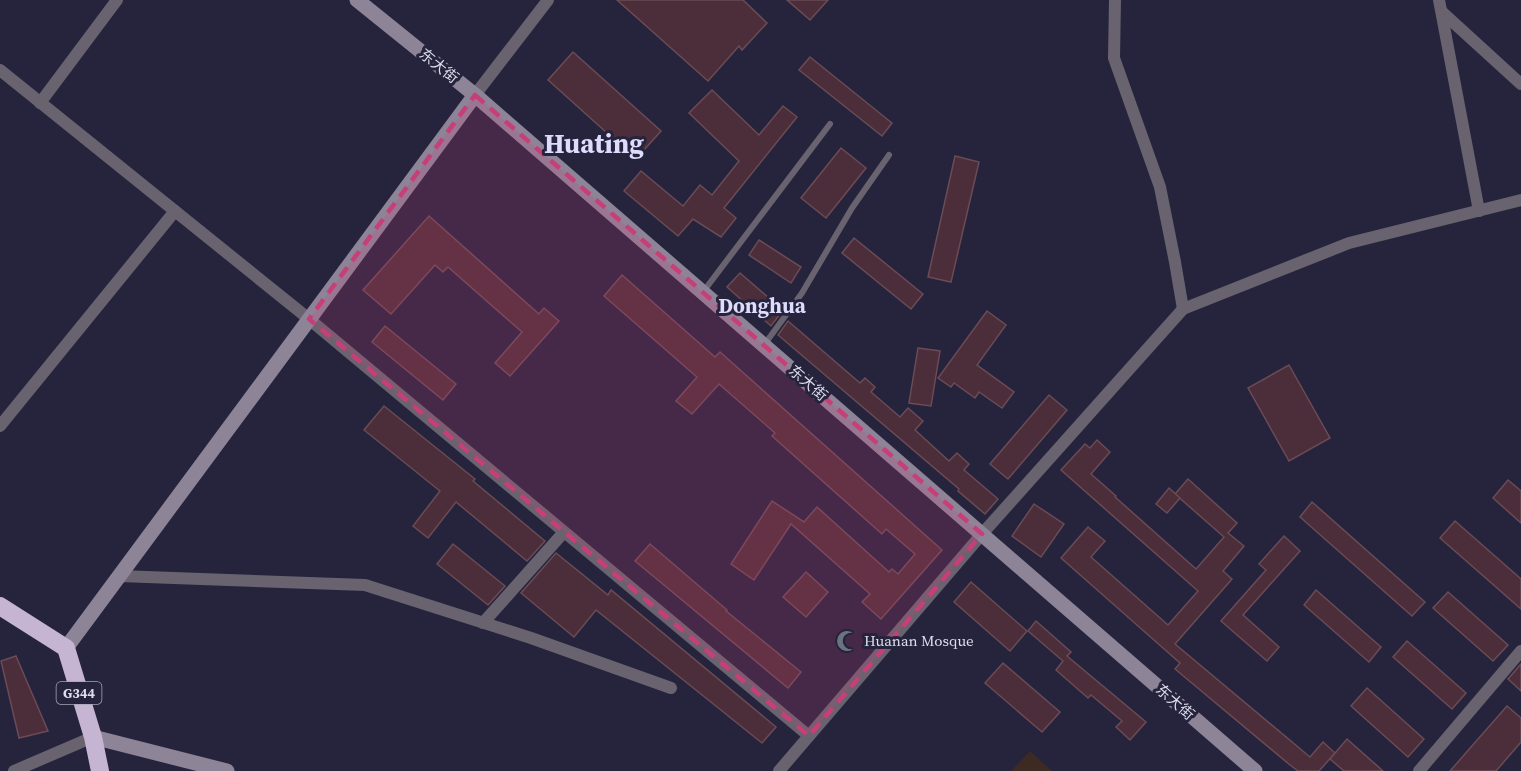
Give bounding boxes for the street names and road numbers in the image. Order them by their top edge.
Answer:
street label: 东大街 [415,43,463,88]
street label: 东大街 [784,360,832,405]
street label: 东大街 [1151,679,1199,724]
road number: G344 [56,682,101,704]

